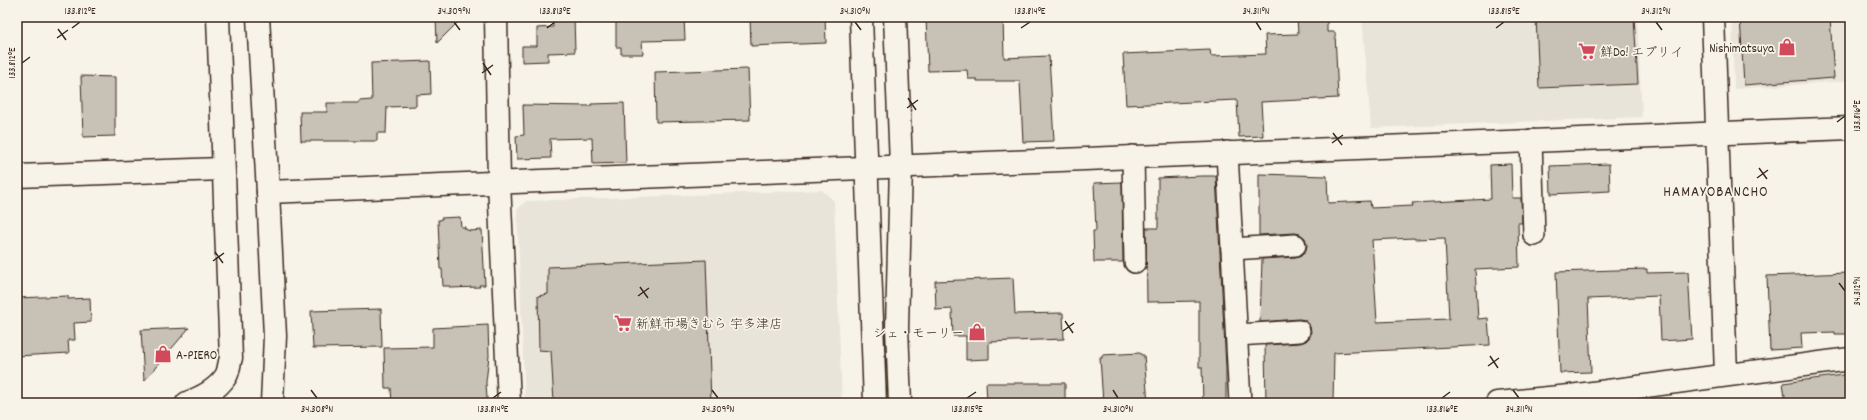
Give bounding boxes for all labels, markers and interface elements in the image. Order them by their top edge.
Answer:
text: 133.812°E [64,5,96,19]
text: 34.309°N [438,5,470,19]
text: 133.813°E [539,5,571,19]
text: 34.310°N [840,5,870,19]
text: 133.814°E [1015,5,1046,19]
text: 34.311°N [1242,5,1270,19]
text: 133.815°E [1488,5,1520,19]
text: 34.312°N [1641,5,1671,19]
shop icon: Nishimatsuya [1777,37,1797,57]
place label: Nishimatsuya [1709,40,1775,59]
supermarket icon: 鮮Do! エブリイ [1577,41,1597,61]
place label: 鮮Do! エブリイ [1600,44,1683,63]
text: 133.812°E [6,47,20,79]
text: 133.816°E [1851,100,1865,132]
district label: HAMAYOBANCHO [1663,182,1769,204]
text: 34.312°N [1851,276,1865,306]
supermarket icon: 新鮮市場きむら 宇多津店 [613,313,633,333]
place label: 新鮮市場きむら 宇多津店 [636,316,782,335]
shop icon: シェ・モーリー [967,322,987,342]
place label: シェ・モーリー [873,325,964,344]
shop icon: A-PIERO [153,344,173,364]
place label: A-PIERO [176,347,217,366]
text: 34.308°N [301,403,333,417]
text: 133.814°E [478,403,509,417]
text: 34.309°N [702,403,734,417]
text: 133.815°E [951,403,983,417]
text: 34.310°N [1103,403,1133,417]
text: 133.816°E [1426,403,1458,417]
text: 34.311°N [1505,403,1533,417]

